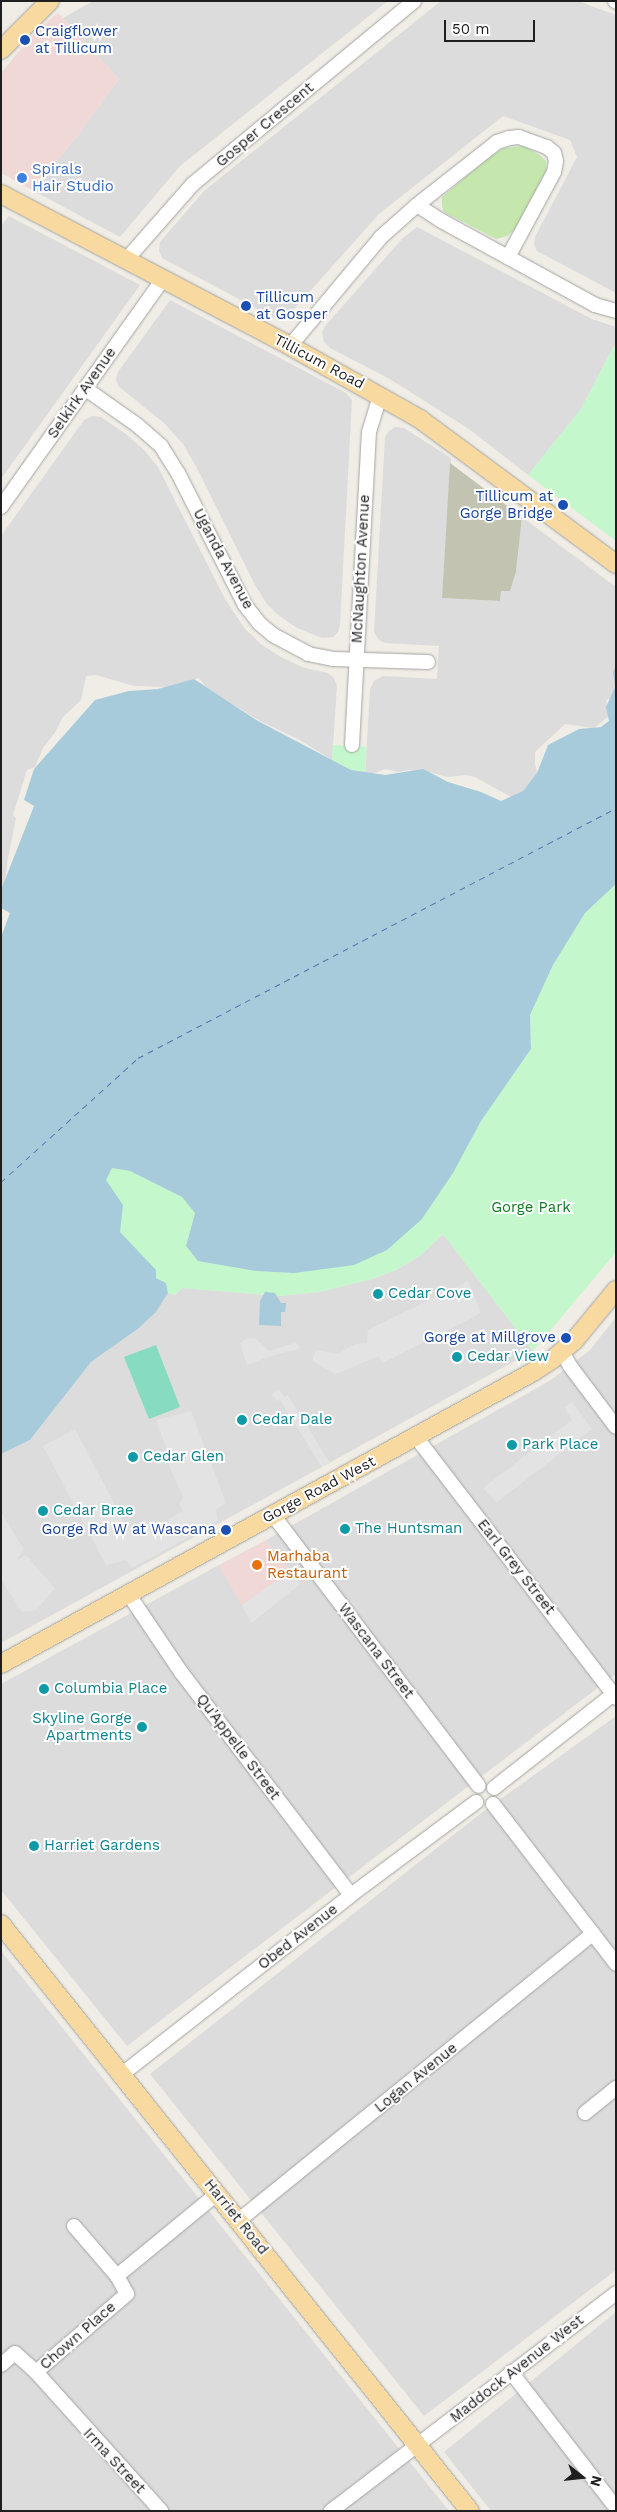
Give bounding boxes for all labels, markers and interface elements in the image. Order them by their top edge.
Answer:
scale bar [447,10,538,42]
text: 50 m [452,20,489,38]
place label: Craigflower at Tillicum [35,22,118,57]
marker: Craigflower at Tillicum [19,34,31,46]
street label: Gosper Crescent [212,79,318,171]
place label: Spirals Hair Studio [32,160,114,195]
marker: Spirals Hair Studio [16,172,28,184]
place label: Tillicum at Gosper [256,288,328,323]
marker: Tillicum at Gosper [240,300,252,312]
street label: Tillicum Road [271,331,367,393]
street label: Selkirk Avenue [44,344,120,442]
place label: Tillicum at Gorge Bridge [460,487,553,522]
street label: McNaughton Avenue [348,494,374,644]
marker: Tillicum at Gorge Bridge [557,499,569,511]
street label: Uganda Avenue [189,505,257,613]
park label: Gorge Park [491,1199,571,1217]
place label: Cedar Cove [388,1285,472,1303]
marker: Cedar Cove [372,1288,384,1300]
place label: Gorge at Millgrove [424,1329,556,1347]
marker: Gorge at Millgrove [560,1332,572,1344]
place label: Cedar View [467,1348,550,1366]
marker: Cedar View [451,1351,463,1363]
place label: Cedar Dale [252,1411,333,1429]
marker: Cedar Dale [236,1414,248,1426]
place label: Park Place [522,1436,599,1454]
marker: Park Place [506,1439,518,1451]
place label: Cedar Glen [143,1448,224,1466]
marker: Cedar Glen [127,1451,139,1463]
street label: Gorge Road West [259,1453,379,1527]
place label: Cedar Brae [53,1502,134,1520]
marker: Cedar Brae [37,1505,49,1517]
street label: Earl Grey Street [473,1515,559,1619]
place label: The Huntsman [355,1520,462,1538]
place label: Gorge Rd W at Wascana [40,1521,216,1539]
marker: The Huntsman [339,1523,351,1535]
marker: Gorge Rd W at Wascana [220,1524,232,1536]
place label: Marhaba Restaurant [267,1547,347,1582]
marker: Marhaba Restaurant [251,1559,263,1571]
street label: Wascana Street [334,1600,418,1702]
place label: Columbia Place [54,1680,168,1698]
marker: Columbia Place [38,1683,50,1695]
street label: Qu'Appelle Street [192,1691,284,1803]
place label: Skyline Gorge Apartments [32,1709,132,1744]
marker: Skyline Gorge Apartments [136,1721,148,1733]
place label: Harriet Gardens [44,1837,160,1855]
marker: Harriet Gardens [28,1840,40,1852]
street label: Obed Avenue [254,1900,342,1974]
street label: Logan Avenue [371,2039,461,2117]
street label: Harriet Road [200,2176,272,2258]
street label: Chown Place [36,2298,120,2374]
street label: Maddock Avenue West [446,2311,588,2427]
street label: Irma Street [79,2424,149,2498]
north arrow [557,2452,607,2502]
text: N [587,2474,606,2488]

